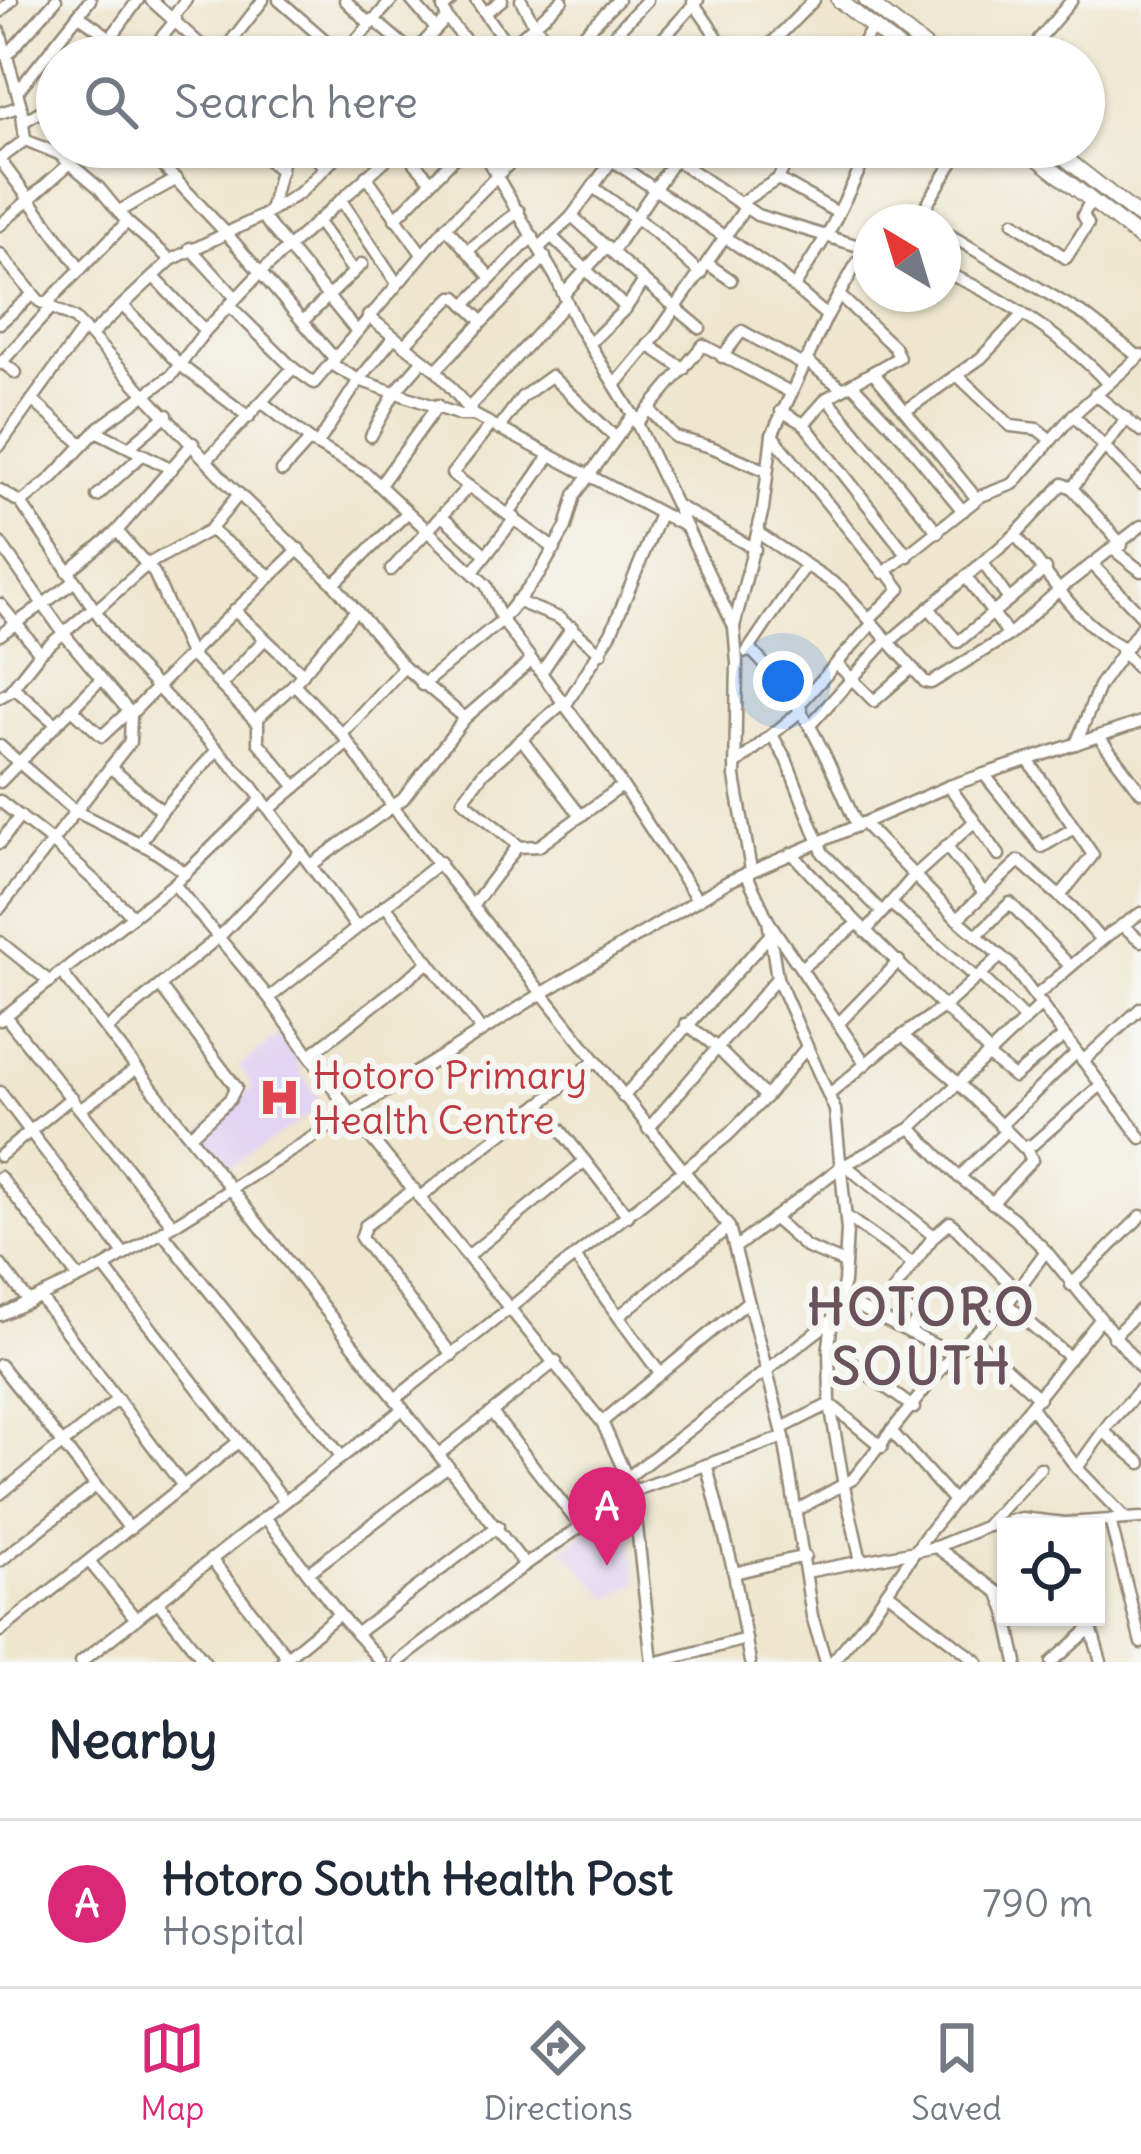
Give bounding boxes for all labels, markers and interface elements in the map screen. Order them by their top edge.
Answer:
search box [36,36,1105,168]
icon: search [78,69,144,135]
text: Search here [174,74,418,130]
north arrow [853,204,961,312]
your location [753,651,813,711]
place label: Hotoro Primary Health Centre [313,1051,587,1145]
hospital icon: Hotoro Primary Health Centre [256,1074,302,1120]
district label: HOTORO SOUTH [808,1275,1036,1398]
pin: A [568,1467,646,1566]
map controls [997,1518,1105,1626]
button: locate [997,1518,1105,1626]
text: Nearby [48,1708,217,1772]
text: Hotoro South Health Post [162,1851,673,1907]
text: A [74,1879,100,1928]
text: 790 m [982,1879,1093,1928]
text: Hospital [162,1907,305,1956]
tab: Map [139,2015,205,2129]
tab: Directions [484,2015,633,2129]
tab: Saved [911,2015,1002,2129]

